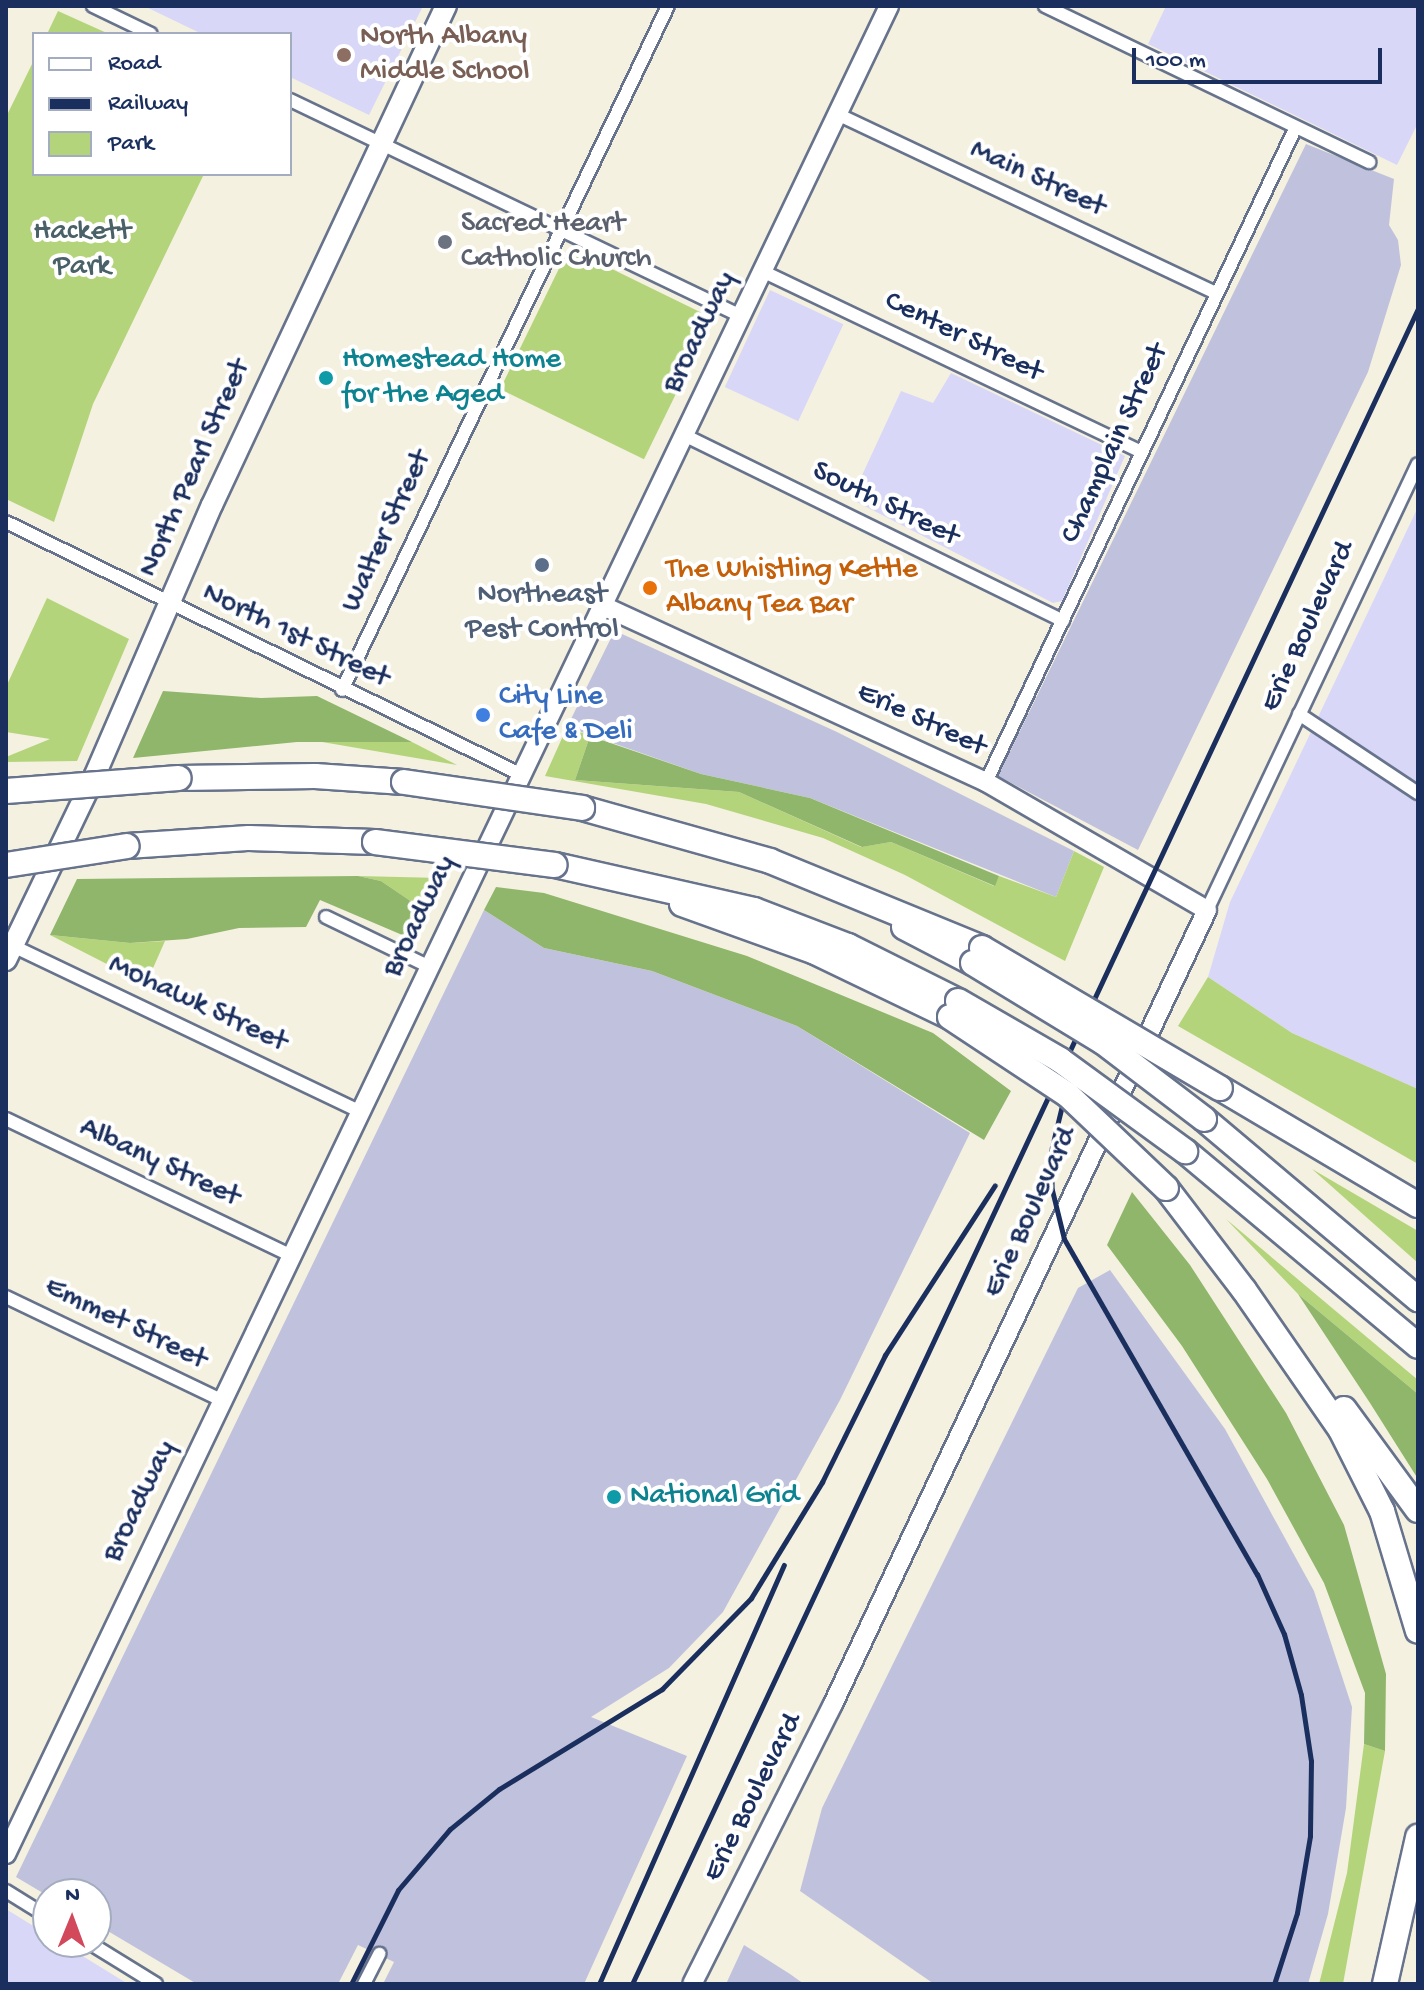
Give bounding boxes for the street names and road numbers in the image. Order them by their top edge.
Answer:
street label: Main Street [964,133,1110,227]
street label: Broadway [656,266,746,400]
street label: Center Street [878,284,1048,392]
street label: Champlain Street [1054,338,1178,550]
street label: North Pearl Street [132,355,260,583]
street label: Walter Street [335,445,441,619]
street label: South Street [806,454,964,556]
street label: Erie Boulevard [1254,536,1364,718]
street label: North 1st Street [196,576,394,698]
street label: Erie Street [851,675,991,767]
street label: Broadway [376,850,466,984]
street label: Mohawk Street [102,948,292,1062]
street label: Albany Street [73,1111,245,1217]
street label: Erie Boulevard [977,1122,1087,1304]
street label: Emmet Street [38,1270,212,1380]
street label: Broadway [96,1435,186,1569]
street label: Erie Boulevard [696,1708,812,1888]

